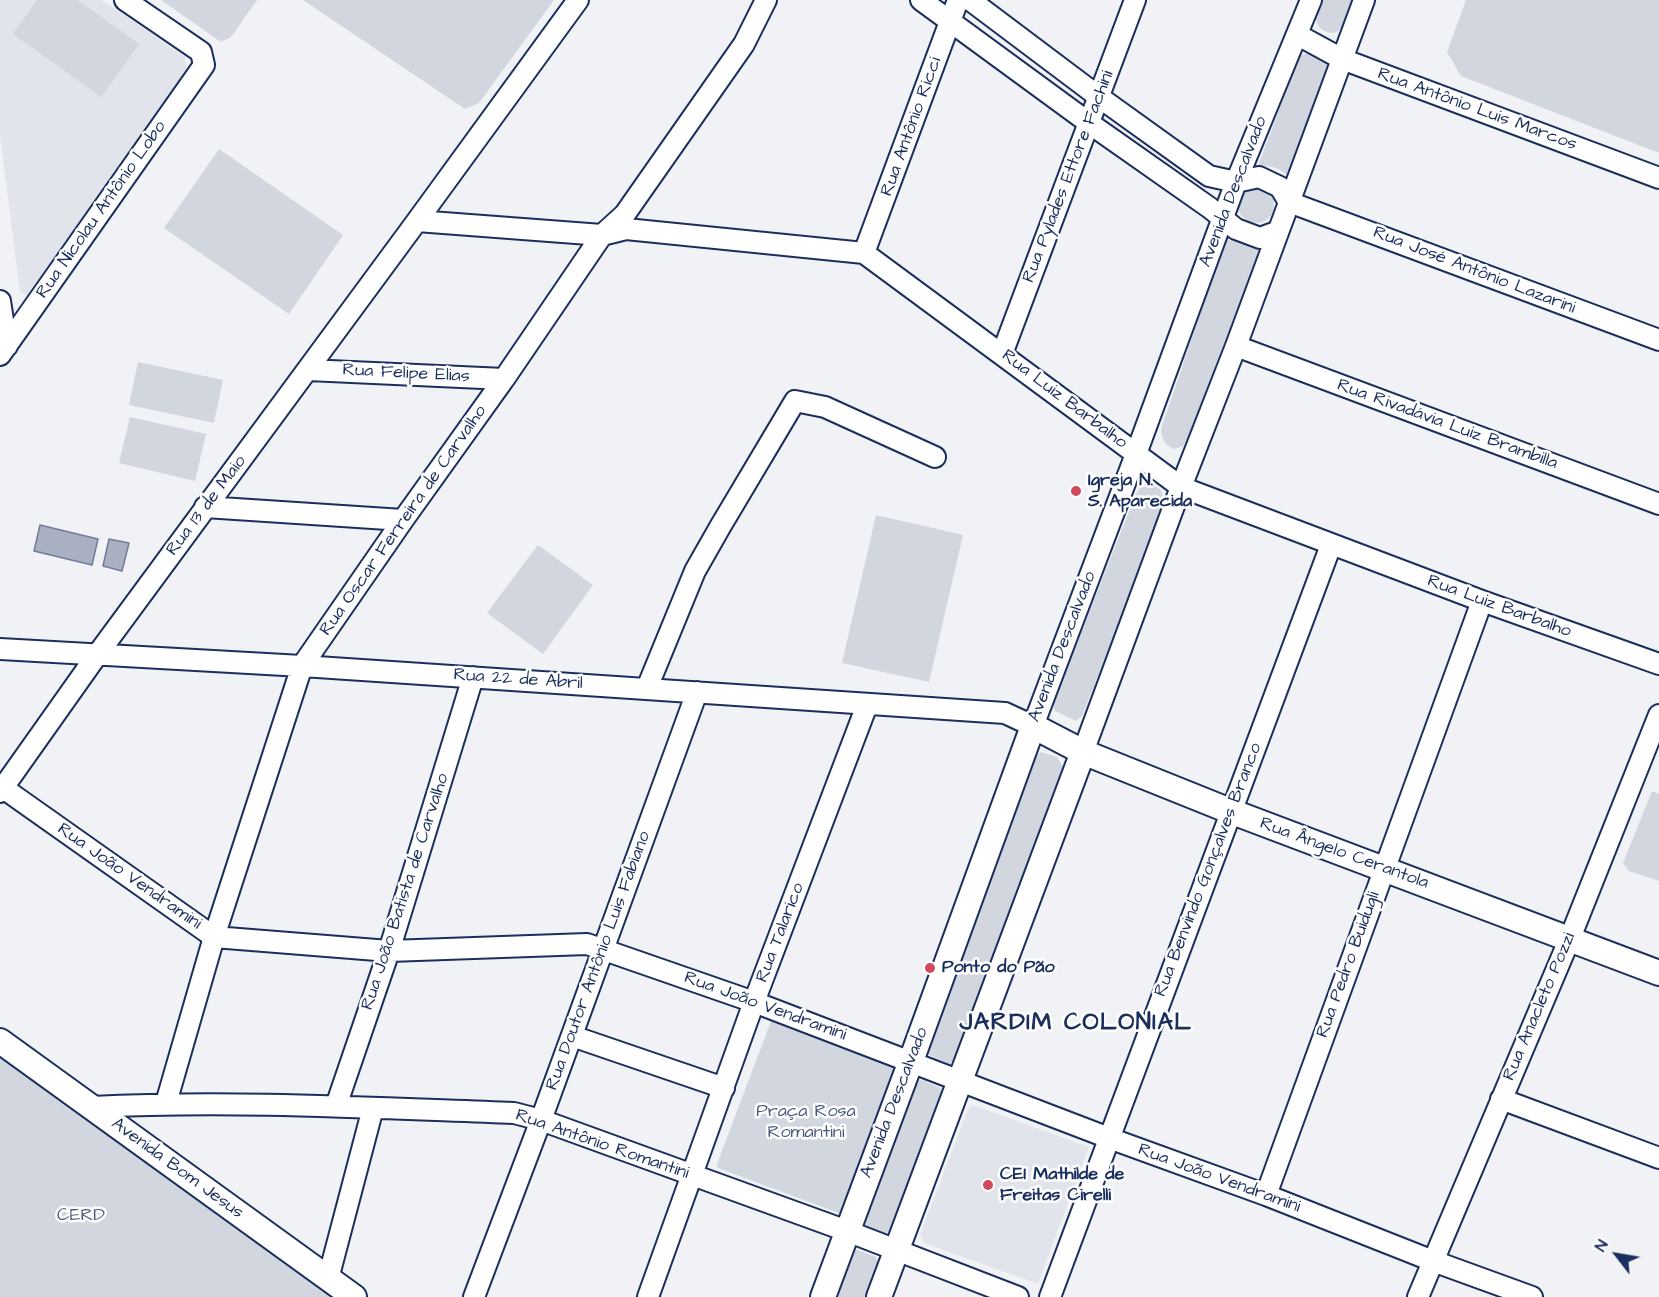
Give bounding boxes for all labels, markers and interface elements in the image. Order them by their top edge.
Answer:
street label: Rua Antônio Ricci [877,55,947,199]
street label: Rua Antônio Luis Marcos [1374,64,1580,156]
street label: Rua Pylades Ettore Fachini [1019,68,1119,286]
street label: Avenida Descalvado [1195,114,1273,270]
street label: Rua Nicolau Antônio Lobo [32,117,172,303]
street label: Rua José Antônio Lazarini [1370,222,1578,320]
street label: Rua Luiz Barbalho [997,346,1131,454]
street label: Rua Felipe Elias [342,360,470,388]
street label: Rua Rivadávia Luiz Brambilla [1334,375,1560,475]
street label: Rua Oscar Ferreira de Carvalho [316,402,492,640]
street label: Rua 13 de Maio [162,452,252,560]
place label: Igreja N. S. Aparecida [1088,470,1192,512]
marker: Igreja N. S. Aparecida [1069,484,1083,498]
street label: Avenida Descalvado [1024,569,1102,725]
street label: Rua Luiz Barbalho [1424,571,1574,643]
street label: Rua 22 de Abril [453,665,583,695]
street label: Rua Benvindo Gonçalves Branco [1151,740,1267,1000]
street label: Rua João Batista de Carvalho [357,771,455,1013]
street label: Rua Ângelo Cerantola [1257,813,1431,895]
street label: Rua João Vendramini [53,819,205,935]
street label: Rua Doutor Antônio Luis Fabiano [542,829,656,1093]
street label: Rua Talarico [752,880,810,986]
street label: Rua Pedro Buidugli [1313,889,1385,1041]
street label: Rua Anacleto Pozzi [1499,930,1581,1084]
place label: Ponto do Pão [942,957,1055,979]
marker: Ponto do Pão [923,961,937,975]
street label: Rua João Vendramini [681,968,849,1046]
district label: JARDIM COLONIAL [960,1010,1192,1038]
street label: Avenida Descalvado [856,1025,934,1181]
park label: Praça Rosa Romantini [756,1101,856,1144]
street label: Rua Antônio Romantini [512,1105,692,1185]
street label: Avenida Bom Jesus [107,1114,247,1224]
street label: Rua João Vendramini [1135,1140,1303,1218]
place label: CEI Mathilde de Freitas Cirelli [1000,1164,1124,1206]
marker: CEI Mathilde de Freitas Cirelli [981,1178,995,1192]
park label: CERD [57,1205,105,1227]
north arrow [1587,1225,1647,1285]
text: N [1590,1236,1614,1256]

